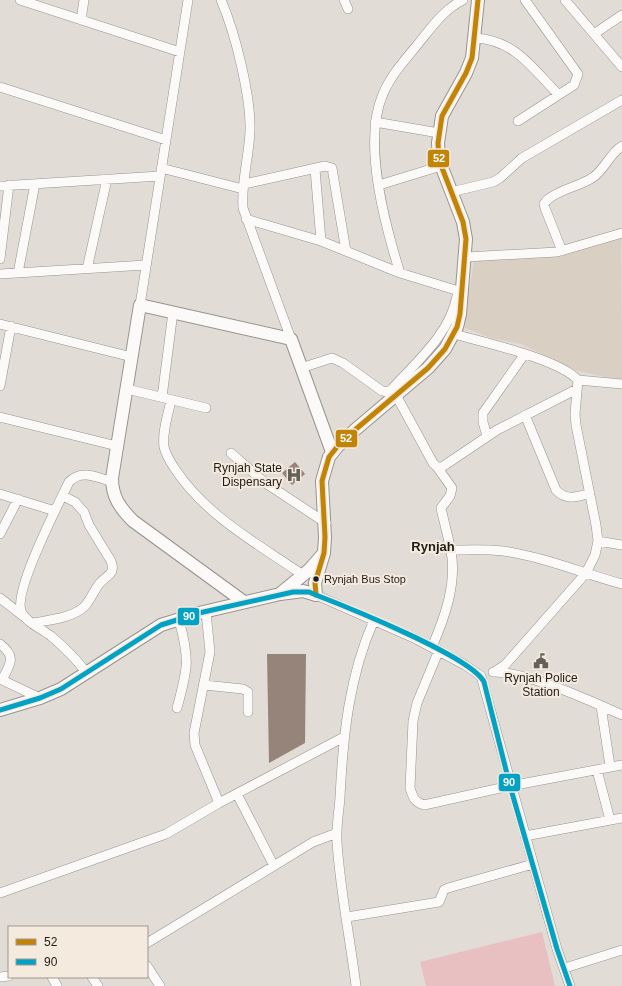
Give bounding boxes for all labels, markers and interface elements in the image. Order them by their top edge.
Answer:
line badge: 52 [427,149,450,168]
text: 52 [433,152,445,164]
line badge: 52 [335,429,358,448]
text: 52 [340,432,352,444]
place label: Rynjah State Dispensary [213,461,282,489]
hospital icon: Rynjah State Dispensary [285,466,303,484]
district label: Rynjah [411,539,455,554]
place label: Rynjah Bus Stop [324,573,406,585]
marker: Rynjah Bus Stop [311,574,321,584]
line badge: 90 [177,607,200,626]
text: 90 [183,610,195,622]
public building icon: Rynjah Police Station [532,652,550,670]
place label: Rynjah Police Station [504,671,578,699]
line badge: 90 [498,773,521,792]
text: 90 [503,776,515,788]
legend [8,926,148,978]
text: 52 [44,935,58,949]
text: 90 [44,955,58,969]

